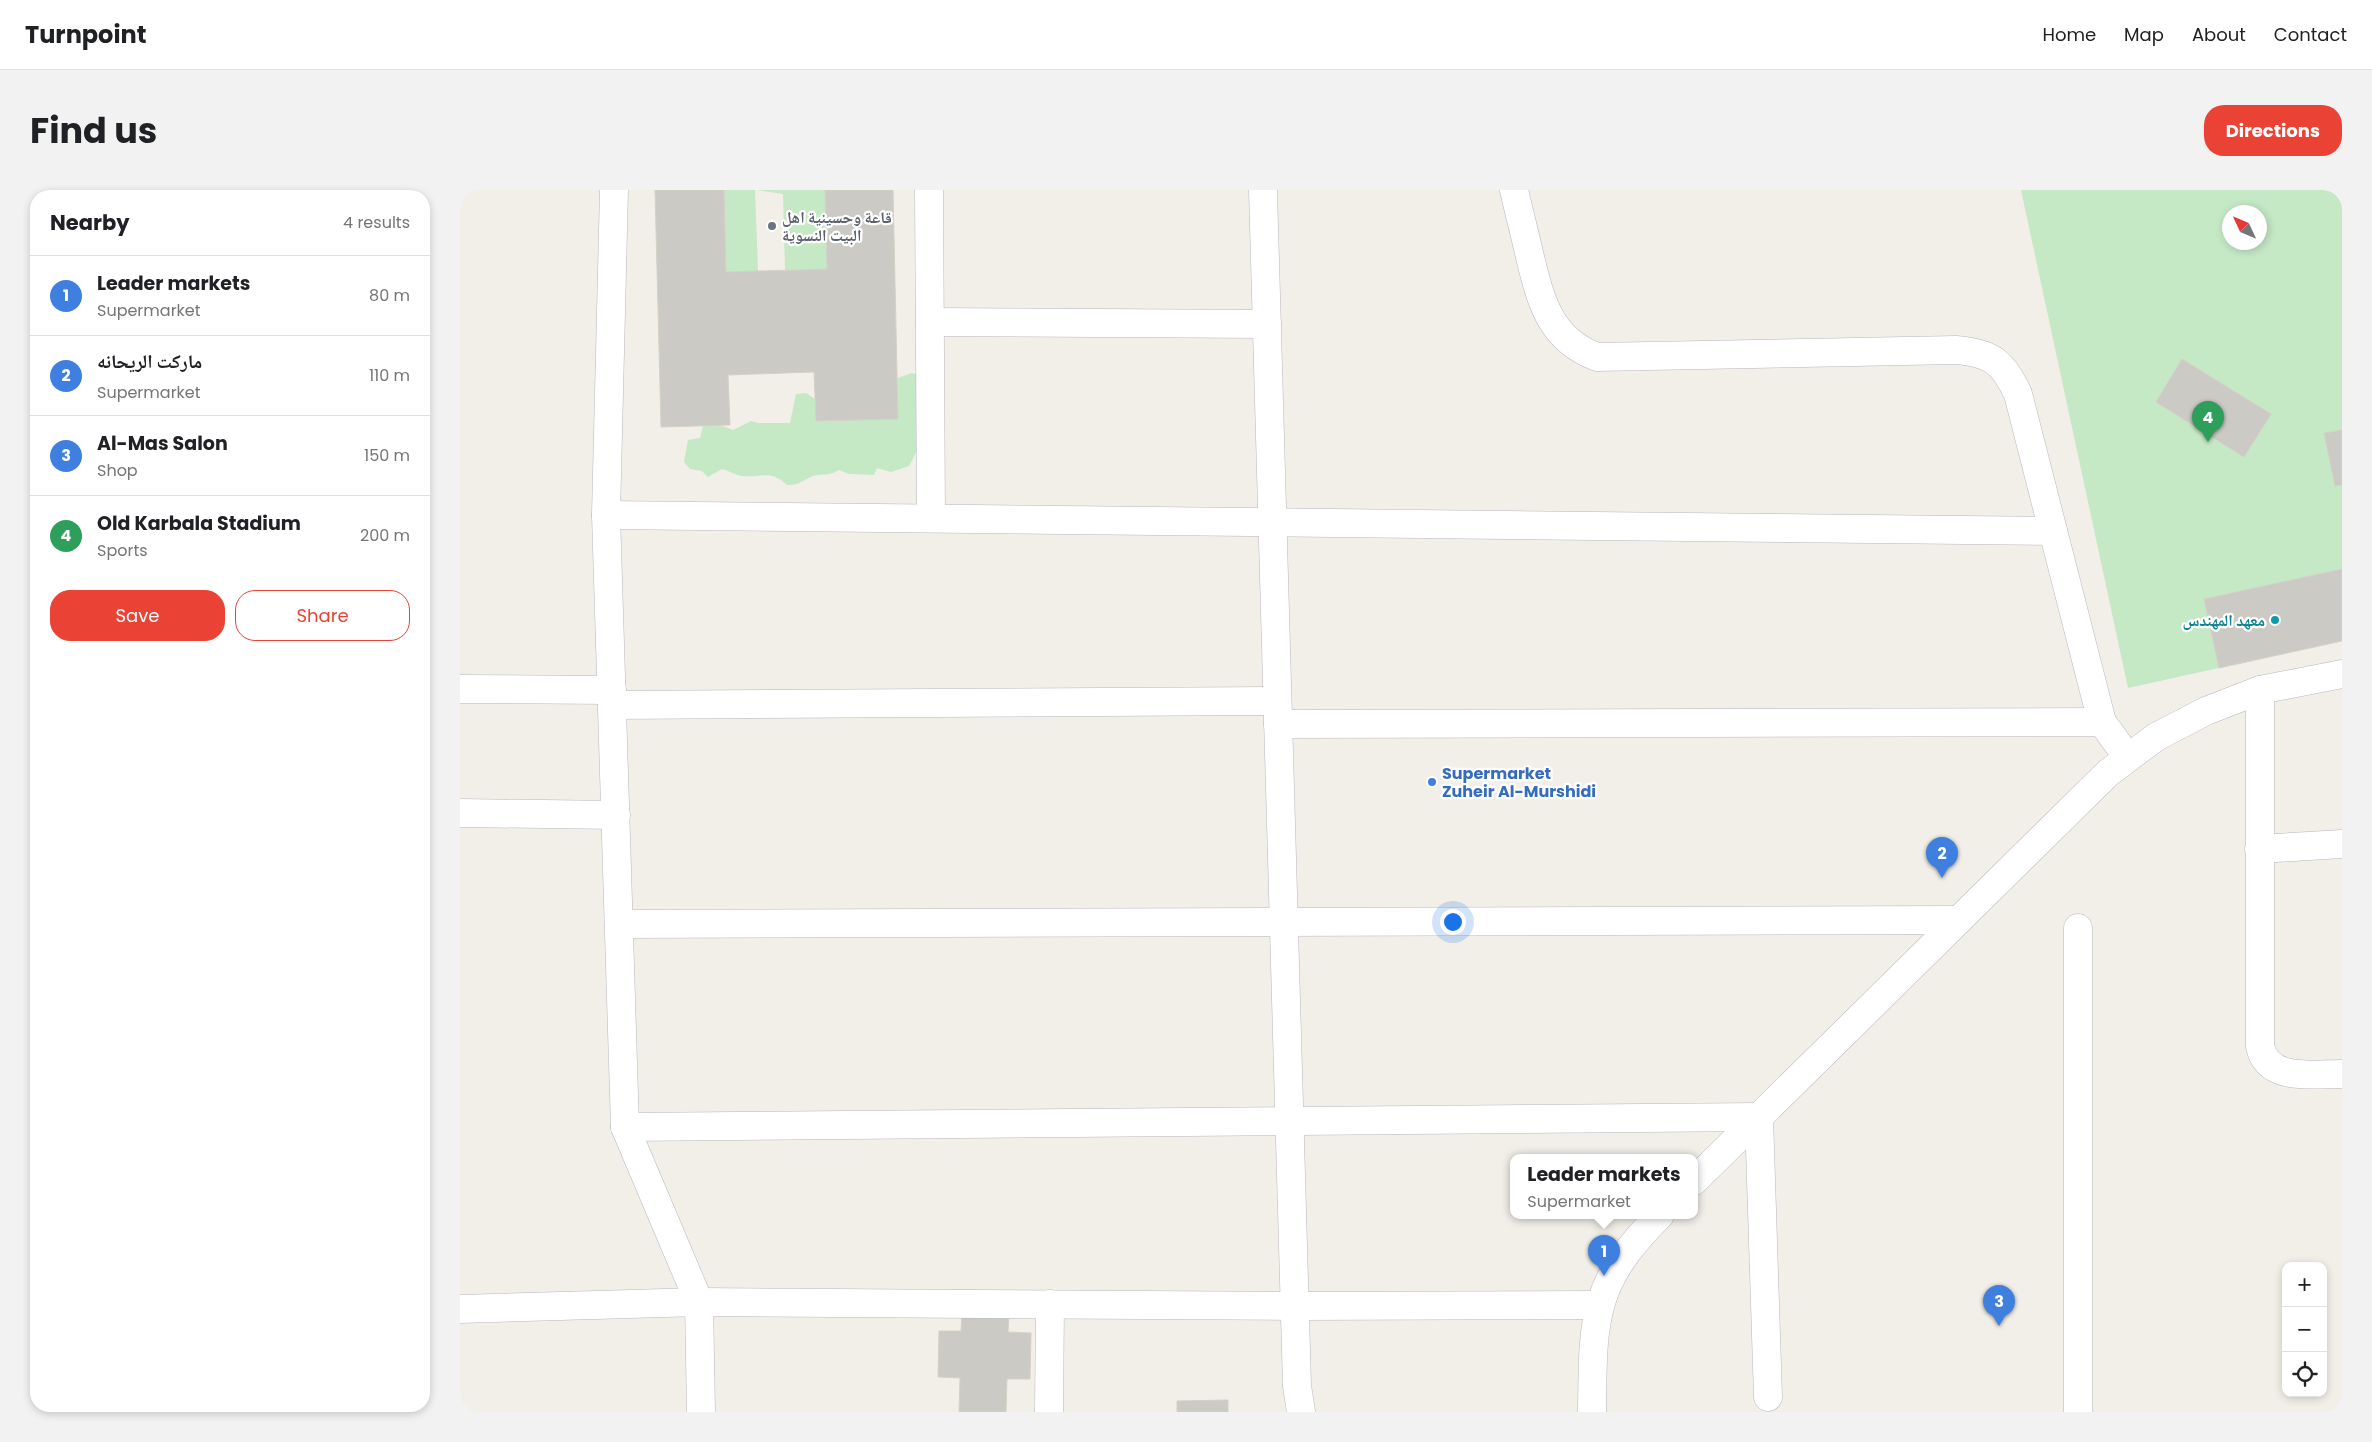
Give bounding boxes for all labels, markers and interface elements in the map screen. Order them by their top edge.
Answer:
text: Turnpoint [25,18,146,51]
text: Home [2042,22,2096,47]
text: Map [2124,22,2164,47]
text: About [2192,22,2246,47]
text: Contact [2274,22,2347,47]
button: Directions [2204,105,2342,156]
text: Find us [30,106,157,155]
north arrow [2222,205,2267,250]
place label: قاعة وحسينية اهل البيت النسوية [782,206,892,247]
text: Nearby [50,208,130,237]
text: 4 results [343,211,410,234]
marker: قاعة وحسينية اهل البيت النسوية [766,220,778,232]
text: Leader markets [97,270,250,297]
text: 1 [63,284,69,307]
text: 80 m [369,284,410,307]
text: Supermarket [97,299,201,322]
text: ماركت الريحانه [97,348,202,375]
text: 2 [61,364,71,387]
text: 110 m [369,364,410,387]
text: Supermarket [97,381,201,404]
pin: 4 [2192,401,2224,442]
text: Al-Mas Salon [97,430,228,457]
text: 3 [61,444,71,467]
text: 150 m [364,444,410,467]
text: Shop [97,459,138,482]
text: Old Karbala Stadium [97,510,301,537]
text: 4 [61,524,71,547]
text: 200 m [360,524,410,547]
text: Sports [97,539,148,562]
button: Save [50,590,225,641]
button: Share [235,590,410,641]
place label: معهد المهندس [2182,609,2265,632]
marker: معهد المهندس [2269,614,2281,626]
place label: Supermarket Zuheir Al-Murshidi [1442,762,1596,803]
marker: Supermarket Zuheir Al-Murshidi [1426,776,1438,788]
pin: 2 [1926,837,1958,878]
your location [1440,909,1466,935]
popup [1510,1154,1698,1219]
text: Leader markets [1527,1161,1681,1188]
text: Supermarket [1527,1190,1631,1213]
pin: 1 [1588,1235,1620,1276]
map controls [2282,1262,2327,1397]
button: + [2282,1262,2327,1307]
pin: 3 [1983,1285,2015,1326]
button: − [2282,1307,2327,1352]
button: locate [2282,1352,2327,1397]

